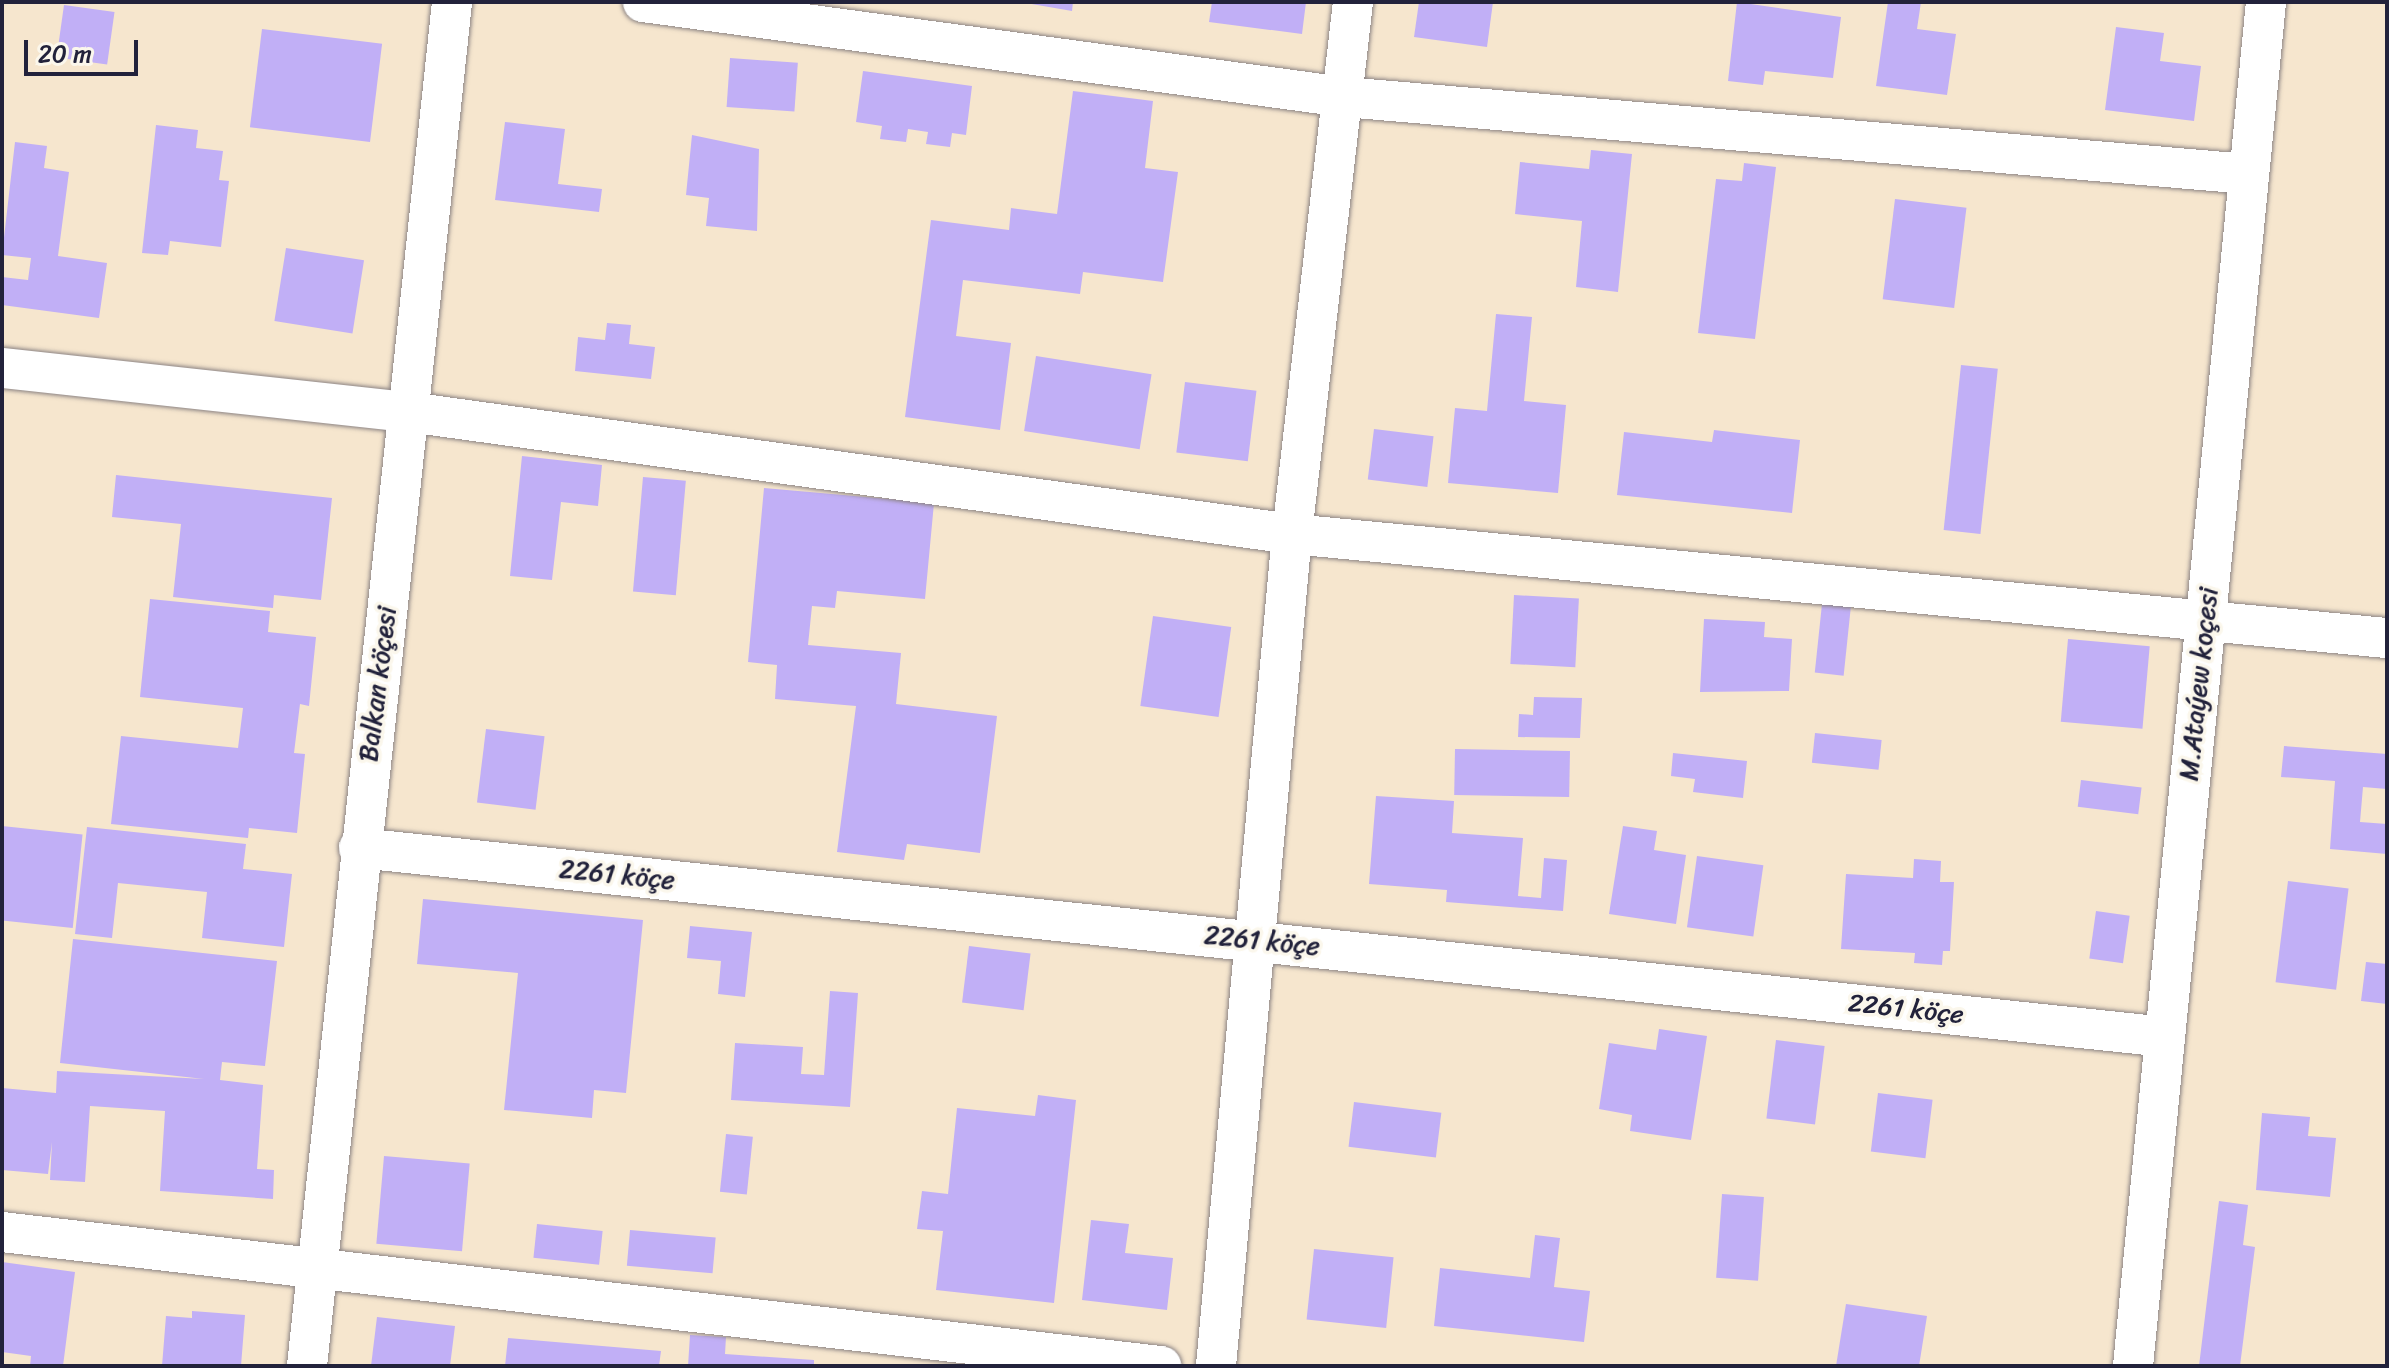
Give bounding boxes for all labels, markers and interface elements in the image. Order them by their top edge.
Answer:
scale bar [28,24,142,74]
text: 20 m [38,33,92,75]
street label: M.Ataýew koçesi [2173,586,2225,782]
street label: Balkan köçesi [353,604,403,764]
street label: 2261 köçe [558,853,676,897]
street label: 2261 köçe [1203,919,1321,963]
street label: 2261 köçe [1847,987,1965,1031]

